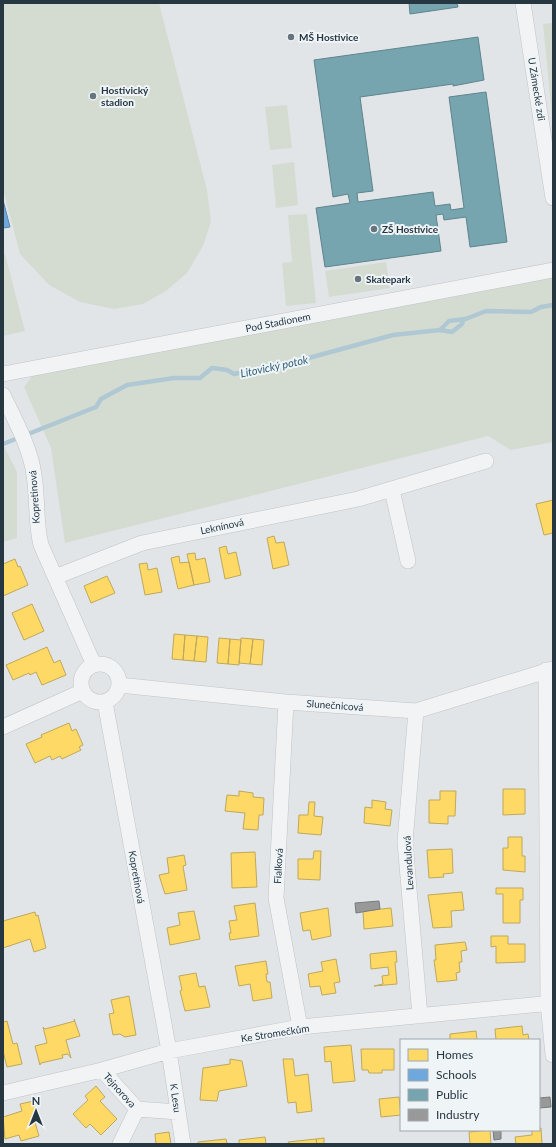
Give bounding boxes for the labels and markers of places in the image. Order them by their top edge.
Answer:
place label: MŠ Hostivice [299,31,359,43]
marker: MŠ Hostivice [286,32,296,42]
place label: Hostivický stadion [101,84,149,108]
marker: Hostivický stadion [88,91,98,101]
place label: ZŠ Hostivice [382,223,439,235]
marker: ZŠ Hostivice [369,224,379,234]
place label: Skatepark [366,273,411,285]
marker: Skatepark [353,274,363,284]

